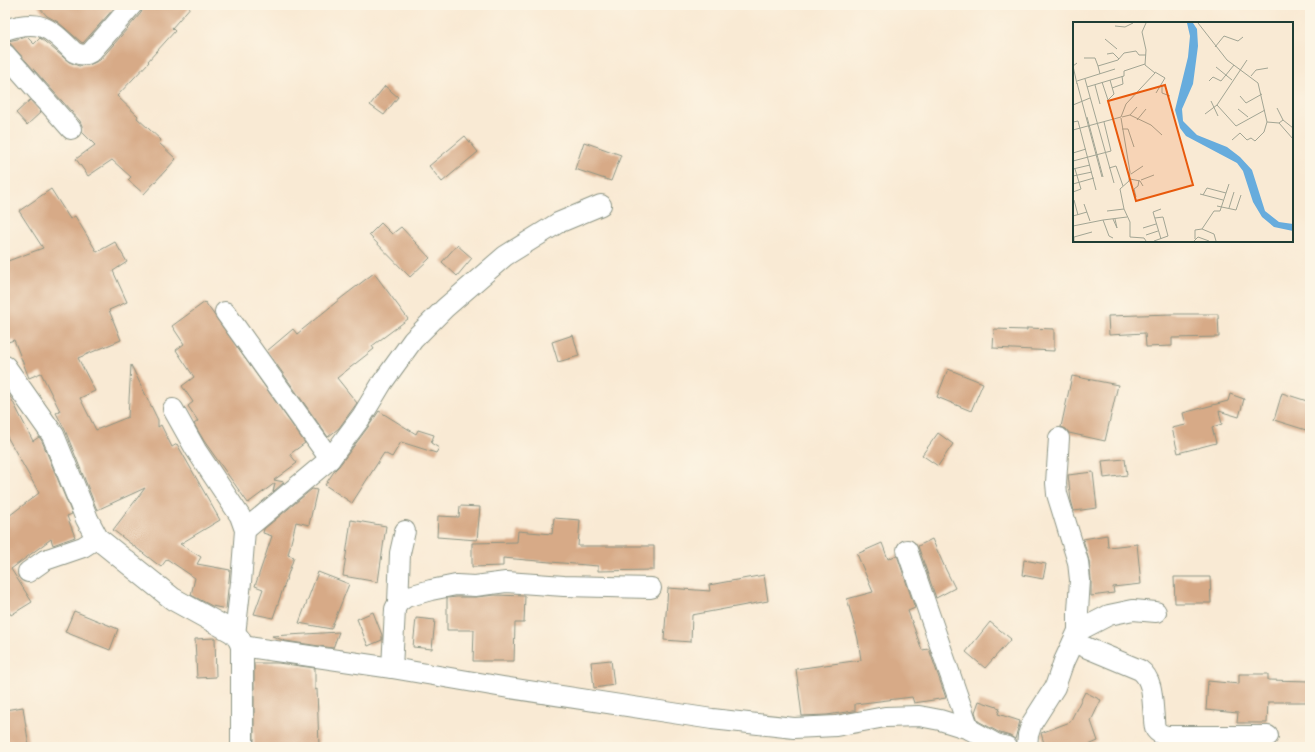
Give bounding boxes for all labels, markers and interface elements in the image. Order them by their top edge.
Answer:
inset map [1073,22,1293,242]

